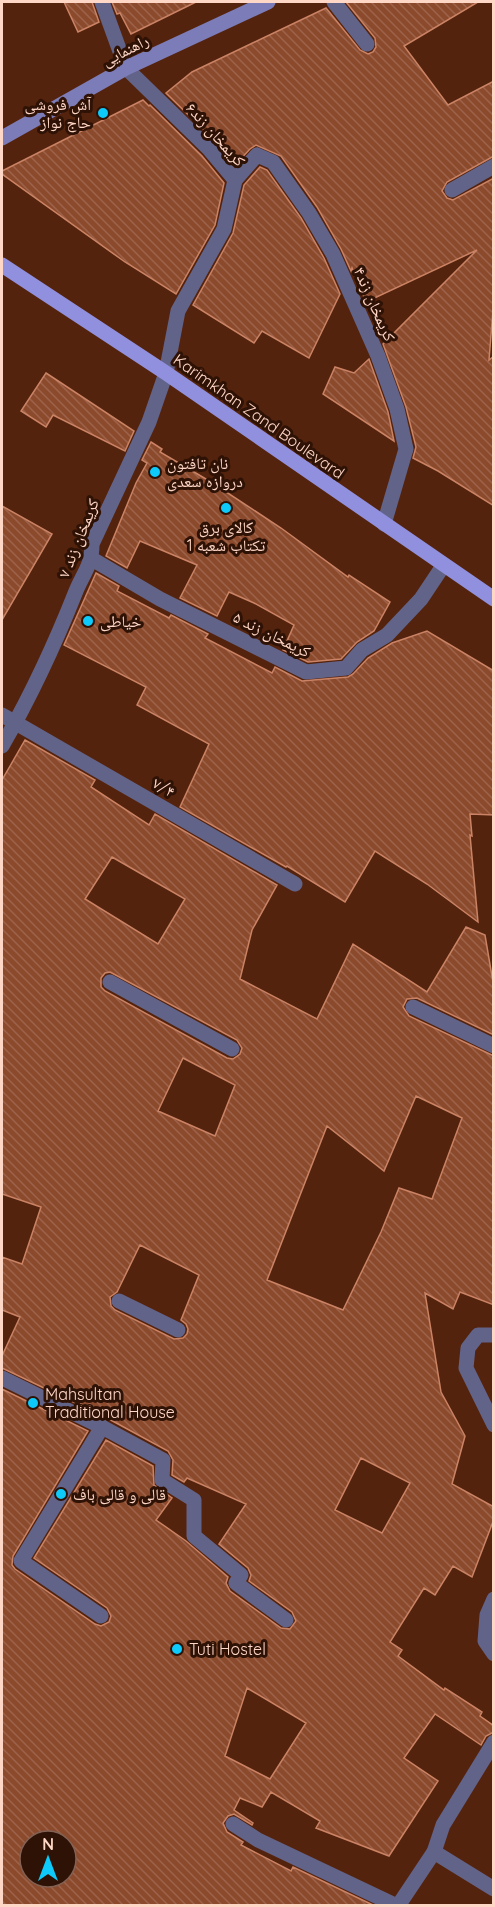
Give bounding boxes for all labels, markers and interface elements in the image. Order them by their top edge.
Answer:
street label: راهنمایی [98,30,152,71]
place label: آش فروشی حاج نواز [24,94,92,133]
street label: کریمخان زند۶ [181,98,250,171]
marker: آش فروشی حاج نواز [96,106,110,120]
street label: کریمخان زند۴ [349,264,400,345]
street label: Karimkhan Zand Boulevard [170,349,348,483]
place label: نان تافتون دروازه سعدی [167,453,243,492]
marker: نان تافتون دروازه سعدی [148,465,162,479]
street label: کریمخان زند ۷ [53,495,104,581]
marker: کالای برق تکتاب شعبه 1 [219,501,233,515]
place label: کالای برق تکتاب شعبه 1 [187,517,266,555]
street label: کریمخان زند ۵ [230,607,314,662]
place label: خیاطی [100,611,142,632]
marker: خیاطی [81,614,95,628]
street label: ۷/۴ [149,773,179,801]
place label: Mahsultan Traditional House [45,1384,175,1422]
marker: Mahsultan Traditional House [26,1396,40,1410]
place label: قالی و قالی باف [73,1484,166,1505]
marker: قالی و قالی باف [54,1487,68,1501]
place label: Tuti Hostel [189,1639,266,1659]
marker: Tuti Hostel [170,1642,184,1656]
north arrow [18,1829,78,1889]
text: N [42,1834,54,1854]

